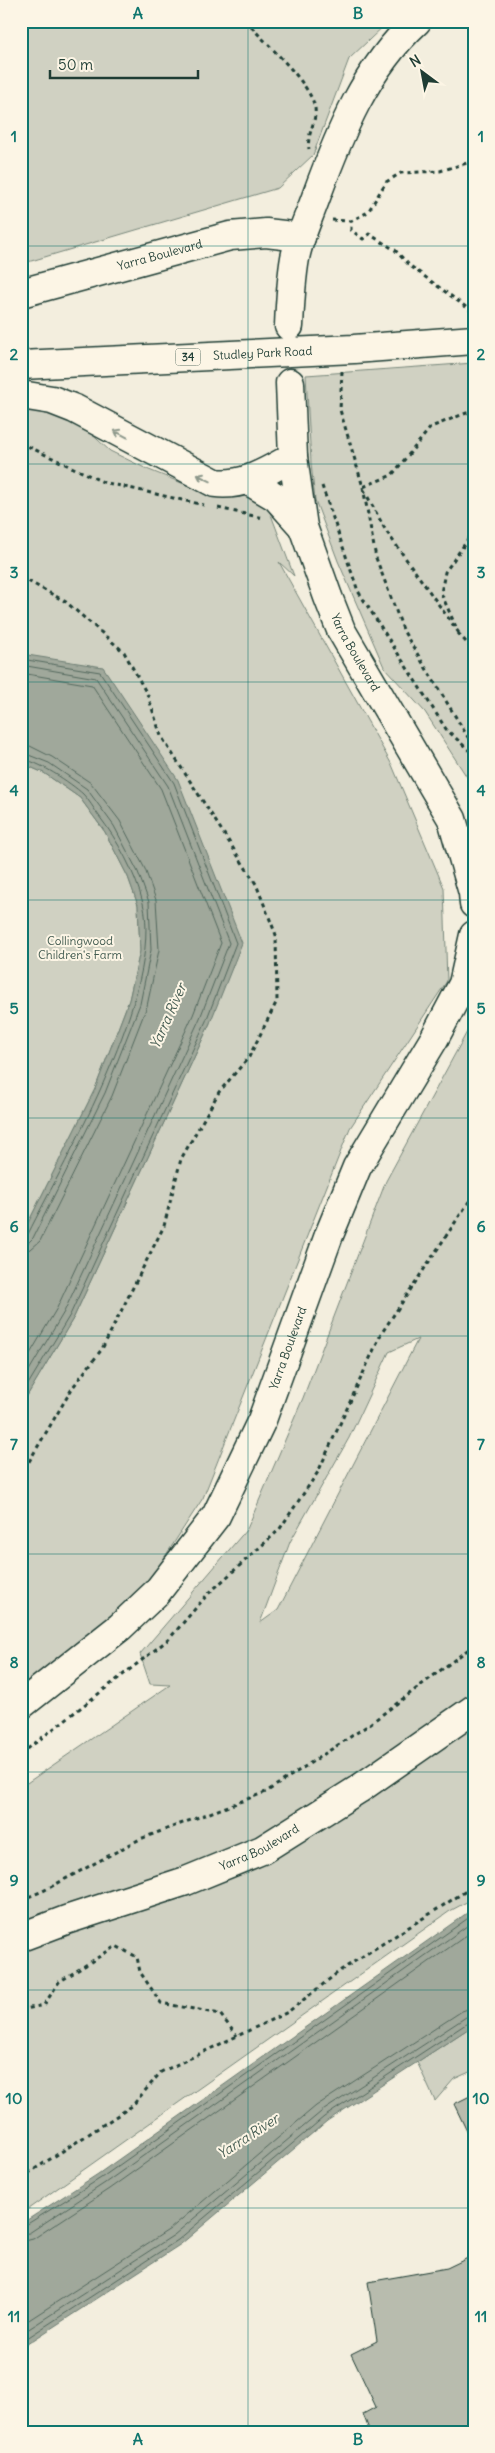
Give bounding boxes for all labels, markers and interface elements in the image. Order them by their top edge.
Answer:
text: A [133,3,143,23]
text: B [353,3,364,23]
scale bar [50,48,198,80]
north arrow [398,48,448,98]
text: N [406,51,424,71]
text: 50 m [58,55,93,74]
text: 1 [11,126,17,146]
text: 1 [478,126,484,146]
street label: Yarra Boulevard [116,236,204,273]
street label: Studley Park Road [213,343,313,363]
text: 2 [10,344,19,364]
text: 2 [477,344,486,364]
road number: 34 [176,348,200,366]
one-way arrow [115,428,129,438]
one-way arrow [197,473,212,482]
text: 3 [9,562,19,582]
text: 3 [476,562,486,582]
street label: Yarra Boulevard [328,611,383,694]
text: 4 [9,780,19,800]
text: 4 [476,780,486,800]
park label: Collingwood Children's Farm [38,933,123,962]
water label: Yarra River [146,979,191,1051]
text: 5 [9,998,19,1018]
text: 5 [476,998,486,1018]
text: 6 [9,1216,19,1236]
text: 6 [476,1216,486,1236]
street label: Yarra Boulevard [266,1304,309,1392]
text: 7 [10,1434,18,1454]
text: 7 [477,1434,485,1454]
text: 8 [9,1652,19,1672]
text: 8 [476,1652,486,1672]
street label: Yarra Boulevard [217,1821,302,1873]
text: 9 [9,1870,19,1890]
text: 9 [476,1870,486,1890]
text: 10 [6,2088,22,2108]
text: 10 [473,2088,489,2108]
water label: Yarra River [214,2108,284,2162]
text: 11 [8,2306,20,2326]
text: 11 [475,2306,487,2326]
text: A [133,2429,143,2449]
text: B [353,2429,364,2449]

